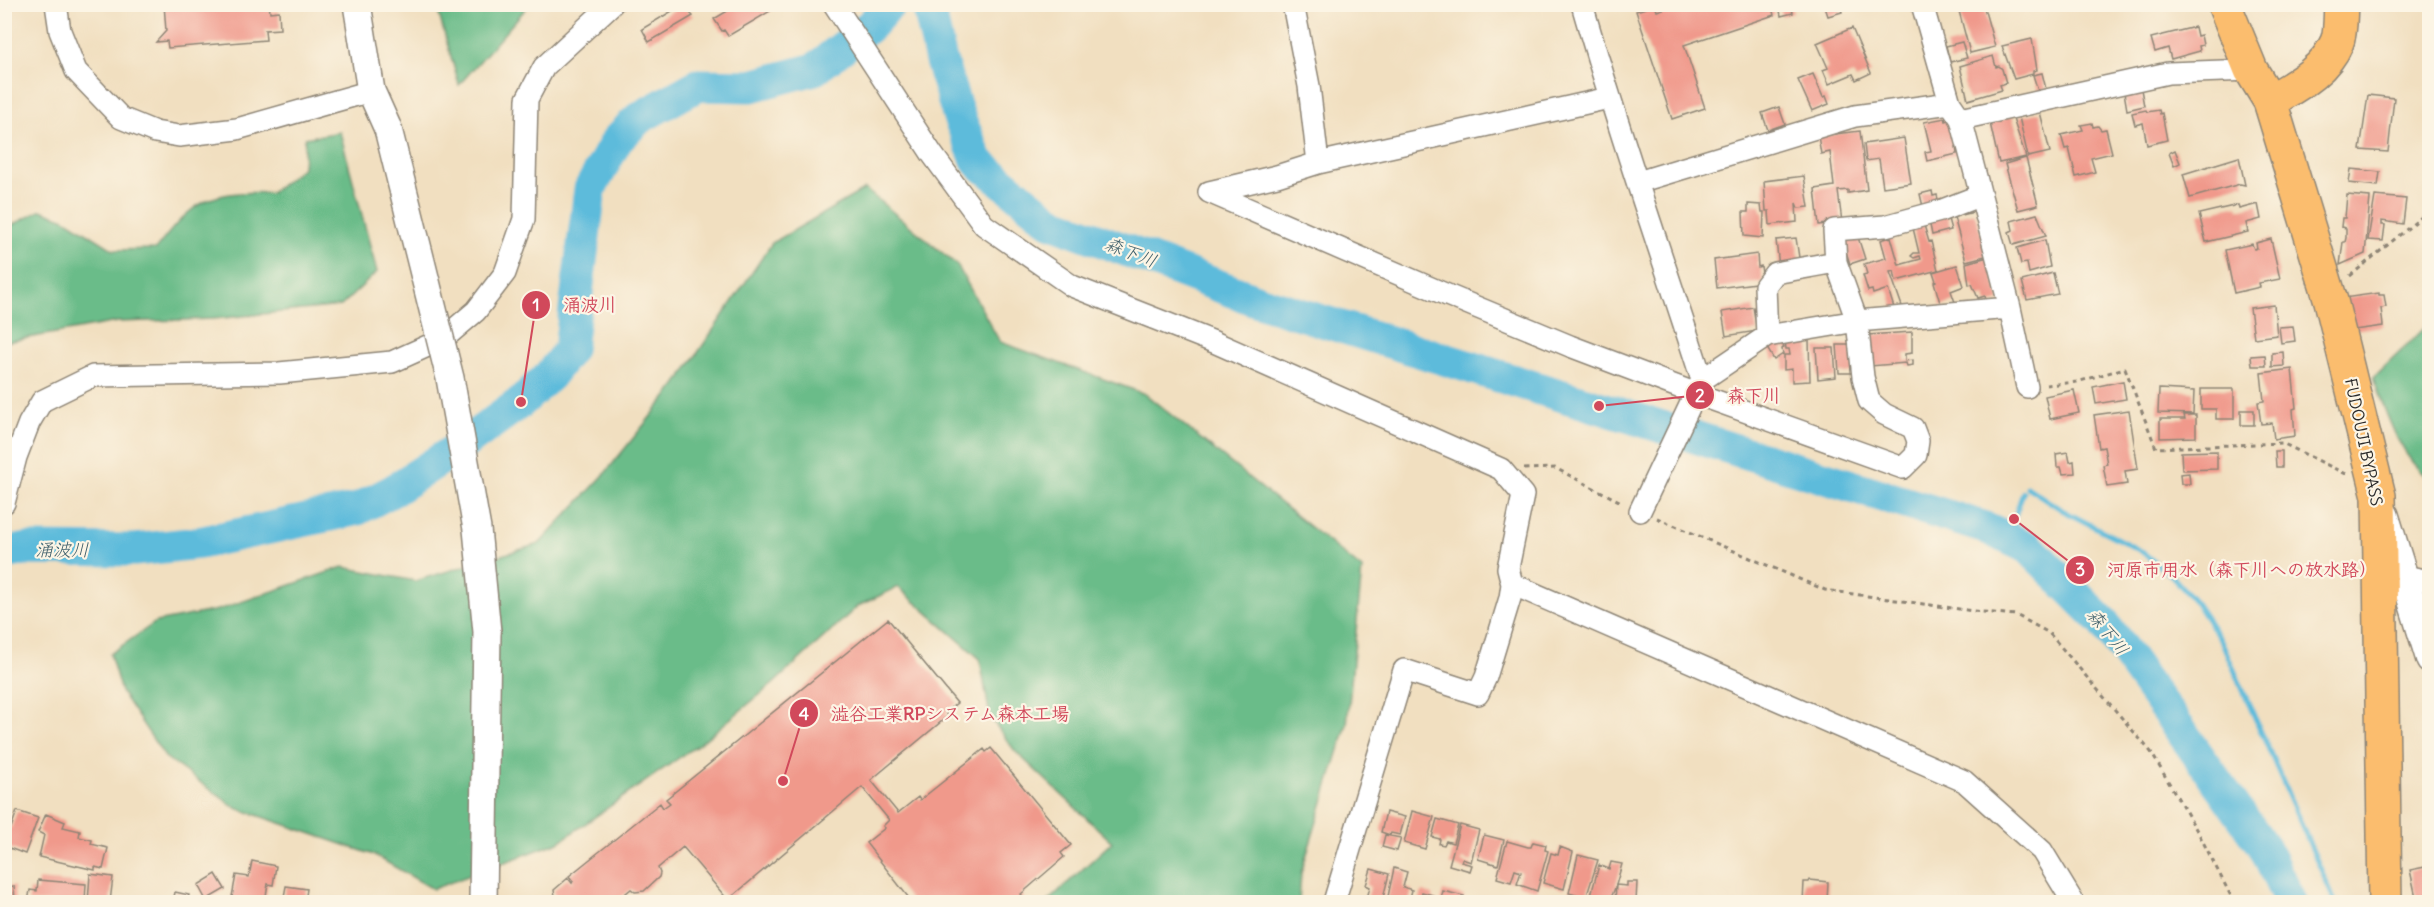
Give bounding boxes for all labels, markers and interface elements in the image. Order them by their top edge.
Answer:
water label: 森下川 [1102,232,1160,272]
callout: 涌波川 [521,287,629,323]
text: 1 [532,293,540,316]
text: 涌波川 [563,293,617,316]
street label: FUDOUJI BYPASS [2341,376,2387,508]
callout: 森下川 [1685,377,1793,413]
text: 2 [1695,384,1705,407]
text: 森下川 [1727,384,1781,407]
water label: 涌波川 [35,538,89,561]
callout: 河原市用水（森下川への放水路） [2065,552,2389,588]
text: 3 [2075,558,2085,581]
text: 河原市用水（森下川への放水路） [2107,558,2377,581]
water label: 森下川 [2082,604,2134,660]
callout: 澁谷工業RPシステム森本工場 [789,695,1081,731]
text: 4 [799,702,810,725]
text: 澁谷工業RPシステム森本工場 [831,702,1069,725]

